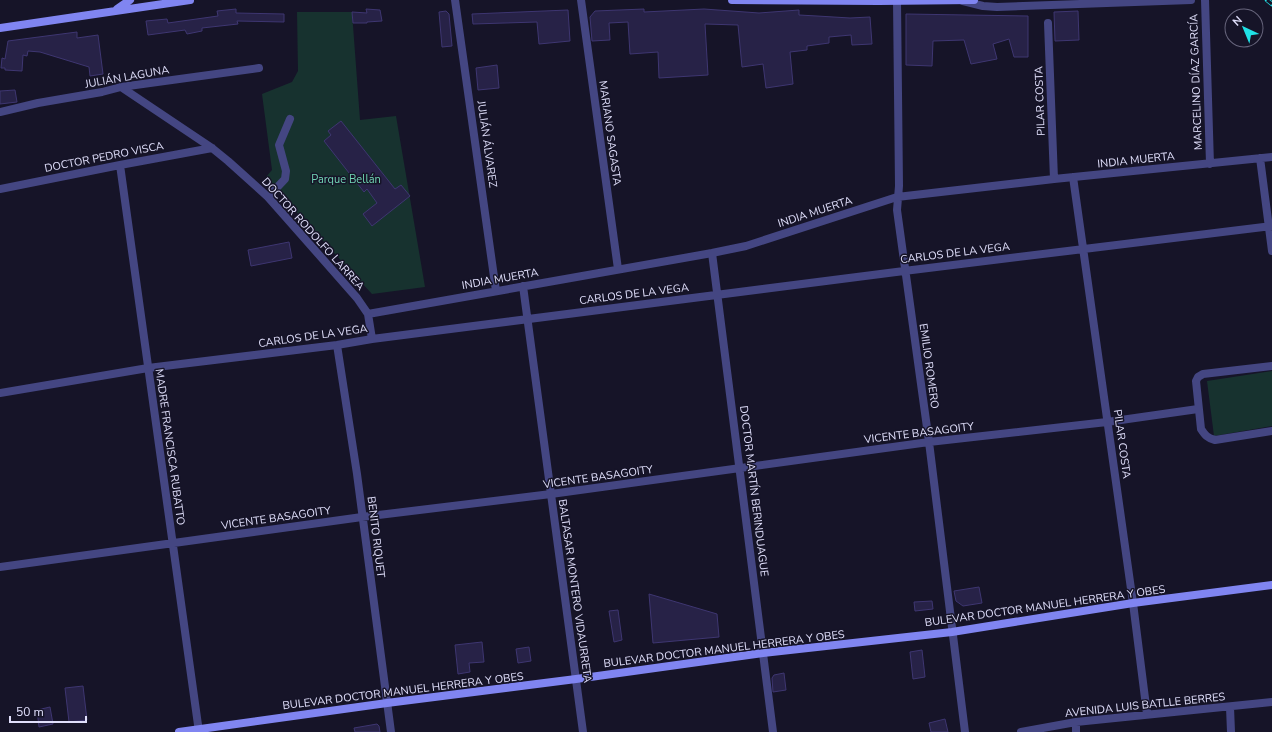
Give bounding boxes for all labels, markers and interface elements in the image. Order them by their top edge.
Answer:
north arrow [1224,8,1264,48]
text: N [1229,13,1246,29]
street label: MARCELINO DÍAZ GARCÍA [1185,14,1206,150]
street label: JULIÁN LAGUNA [83,61,170,92]
street label: PILAR COSTA [1031,66,1049,136]
street label: MARIANO SAGASTA [595,79,625,187]
street label: JULIÁN ÁLVAREZ [473,98,502,189]
street label: DOCTOR PEDRO VISCA [43,138,165,176]
street label: INDIA MUERTA [1097,148,1175,172]
park label: Parque Bellán [311,172,381,187]
street label: DOCTOR RODOLFO LARREA [258,174,368,294]
street label: INDIA MUERTA [776,193,854,231]
street label: CARLOS DE LA VEGA [899,239,1011,267]
street label: INDIA MUERTA [461,265,539,293]
street label: CARLOS DE LA VEGA [578,280,690,308]
street label: CARLOS DE LA VEGA [257,321,369,351]
street label: EMILIO ROMERO [916,322,942,410]
street label: MADRE FRANCISCA RUBATTO [152,368,188,526]
street label: DOCTOR MARTÍN BERINDUAGUE [736,405,773,577]
street label: PILAR COSTA [1110,408,1134,480]
street label: VICENTE BASAGOITY [862,419,975,447]
street label: VICENTE BASAGOITY [541,462,654,492]
street label: BENITO RIQUET [364,496,388,579]
street label: BALTASAR MONTERO VIDAURRETA [555,498,595,684]
street label: VICENTE BASAGOITY [219,503,332,533]
street label: BULEVAR DOCTOR MANUEL HERRERA Y OBES [924,582,1166,630]
street label: BULEVAR DOCTOR MANUEL HERRERA Y OBES [603,627,846,671]
street label: BULEVAR DOCTOR MANUEL HERRERA Y OBES [282,669,525,713]
street label: AVENIDA LUIS BATLLE BERRES [1064,689,1226,721]
scale bar [10,698,86,724]
text: 50 m [16,704,44,720]

